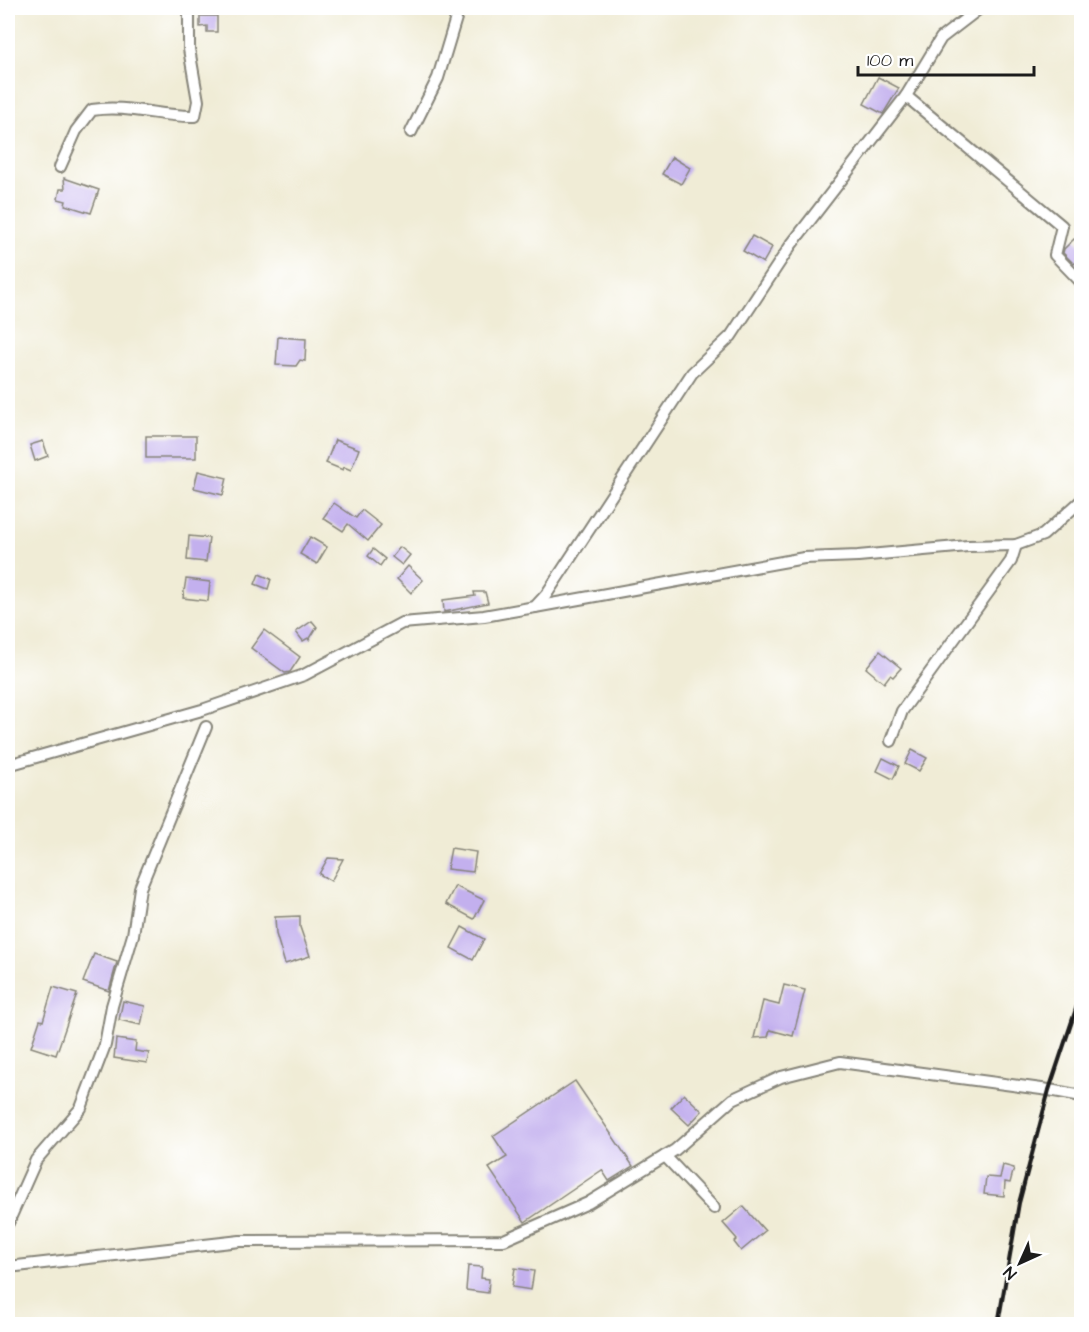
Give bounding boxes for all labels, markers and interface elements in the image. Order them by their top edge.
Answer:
scale bar [858,39,1034,77]
text: 100 m [867,48,913,73]
north arrow [990,1233,1050,1293]
text: N [999,1262,1021,1284]

